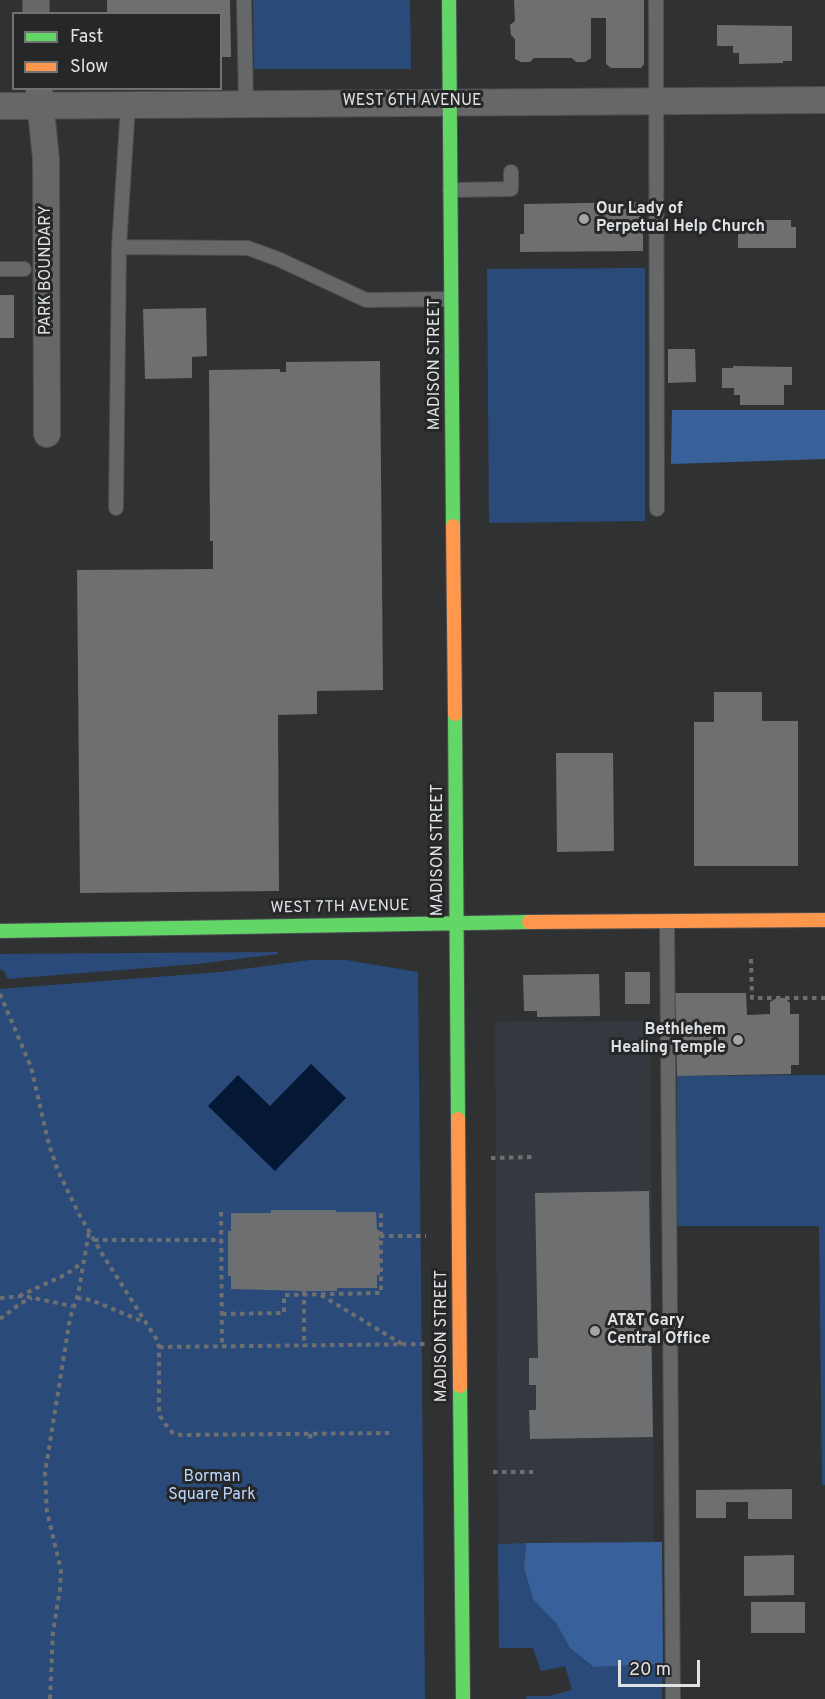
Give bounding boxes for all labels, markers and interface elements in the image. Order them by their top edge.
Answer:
legend [12,12,222,90]
text: Fast [70,26,103,49]
text: Slow [70,56,108,79]
street label: WEST 6TH AVENUE [343,92,481,112]
place label: Our Lady of Perpetual Help Church [596,200,765,238]
street label: PARK BOUNDARY [37,205,57,335]
marker: Our Lady of Perpetual Help Church [577,212,591,226]
street label: MADISON STREET [426,298,446,430]
street label: MADISON STREET [429,784,449,916]
street label: WEST 7TH AVENUE [270,897,410,919]
place label: Bethlehem Healing Temple [611,1021,726,1059]
marker: Bethlehem Healing Temple [731,1033,745,1047]
street label: MADISON STREET [433,1270,453,1402]
place label: AT&T Gary Central Office [607,1312,710,1350]
marker: AT&T Gary Central Office [588,1324,602,1338]
park label: Borman Square Park [168,1468,256,1506]
scale bar [621,1648,704,1686]
text: 20 m [629,1659,671,1682]

